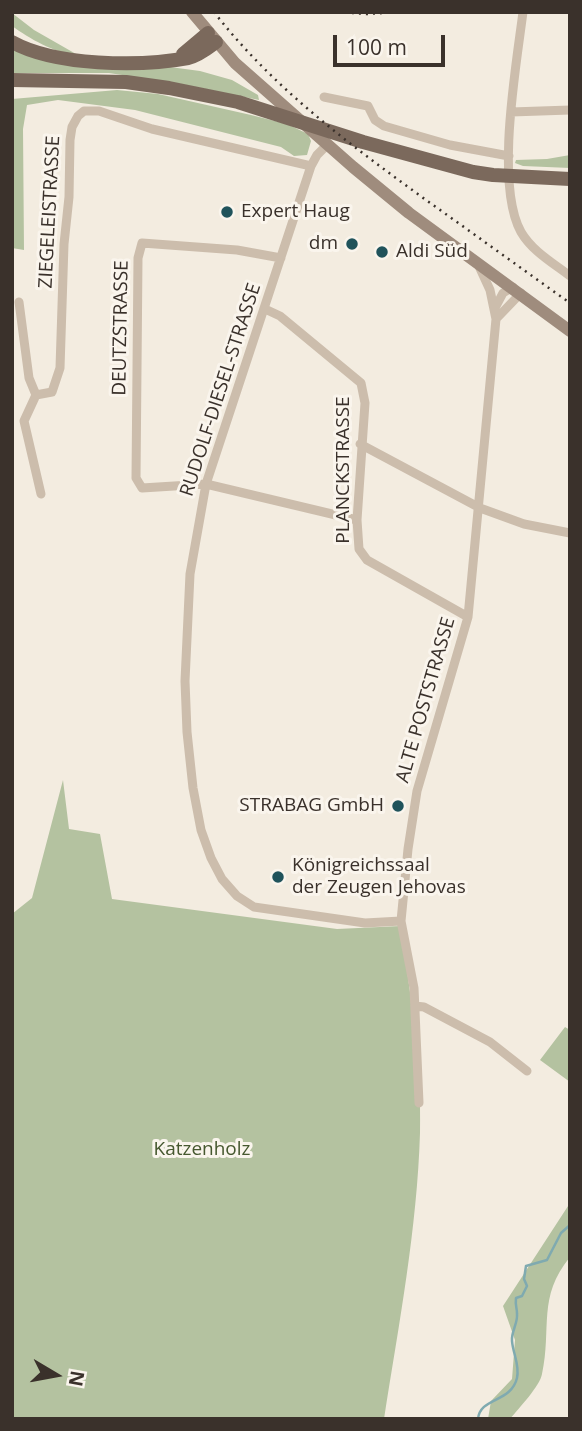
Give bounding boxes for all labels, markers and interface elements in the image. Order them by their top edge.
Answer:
scale bar [337,21,449,65]
text: 100 m [346,33,407,61]
street label: ZIEGELEISTRASSE [35,135,65,289]
place label: Expert Haug [241,201,350,223]
marker: Expert Haug [219,204,235,220]
place label: dm [309,233,338,255]
marker: dm [344,236,360,252]
place label: Aldi Süd [396,241,468,263]
marker: Aldi Süd [374,244,390,260]
street label: DEUTZSTRASSE [108,260,134,396]
street label: RUDOLF-DIESEL-STRASSE [176,281,266,499]
street label: PLANCKSTRASSE [333,396,355,544]
street label: ALTE POSTSTRASSE [391,615,461,785]
place label: STRABAG GmbH [239,795,384,817]
marker: STRABAG GmbH [390,798,406,814]
place label: Königreichssaal der Zeugen Jehovas [292,855,466,899]
marker: Königreichssaal der Zeugen Jehovas [270,869,286,885]
park label: Katzenholz [154,1139,250,1161]
north arrow [21,1340,91,1410]
text: N [63,1369,91,1389]

